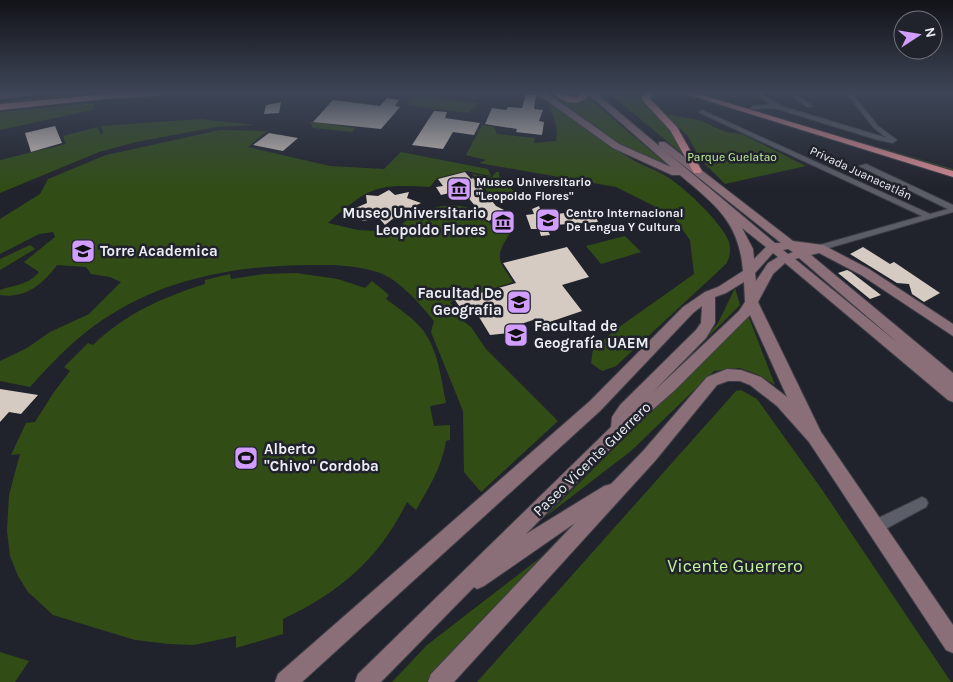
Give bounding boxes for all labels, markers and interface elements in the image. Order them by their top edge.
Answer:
north arrow [893,10,943,60]
text: N [921,26,940,39]
street label: Privada Juanacatlán [808,143,914,203]
park label: Parque Guelatao [687,150,777,164]
place label: Museo Universitario "Leopoldo Flores" [476,175,591,203]
museum icon: Museo Universitario "Leopoldo Flores" [446,176,472,202]
place label: Museo Universitario Leopoldo Flores [342,204,486,239]
place label: Centro Internacional De Lengua Y Cultura [566,206,683,234]
school or university icon: Centro Internacional De Lengua Y Cultura [535,207,561,233]
museum icon: Museo Universitario Leopoldo Flores [490,209,516,235]
school or university icon: Torre Academica [70,238,96,264]
place label: Torre Academica [100,242,218,260]
place label: Facultad De Geografia [418,284,502,319]
school or university icon: Facultad De Geografia [506,289,532,315]
place label: Facultad de Geografía UAEM [534,317,649,352]
school or university icon: Facultad de Geografía UAEM [503,322,529,348]
street label: Paseo Vicente Guerrero [529,398,655,520]
place label: Alberto "Chivo" Cordoba [264,440,379,475]
sports icon: Alberto "Chivo" Cordoba [233,445,259,471]
park label: Vicente Guerrero [667,555,803,577]

